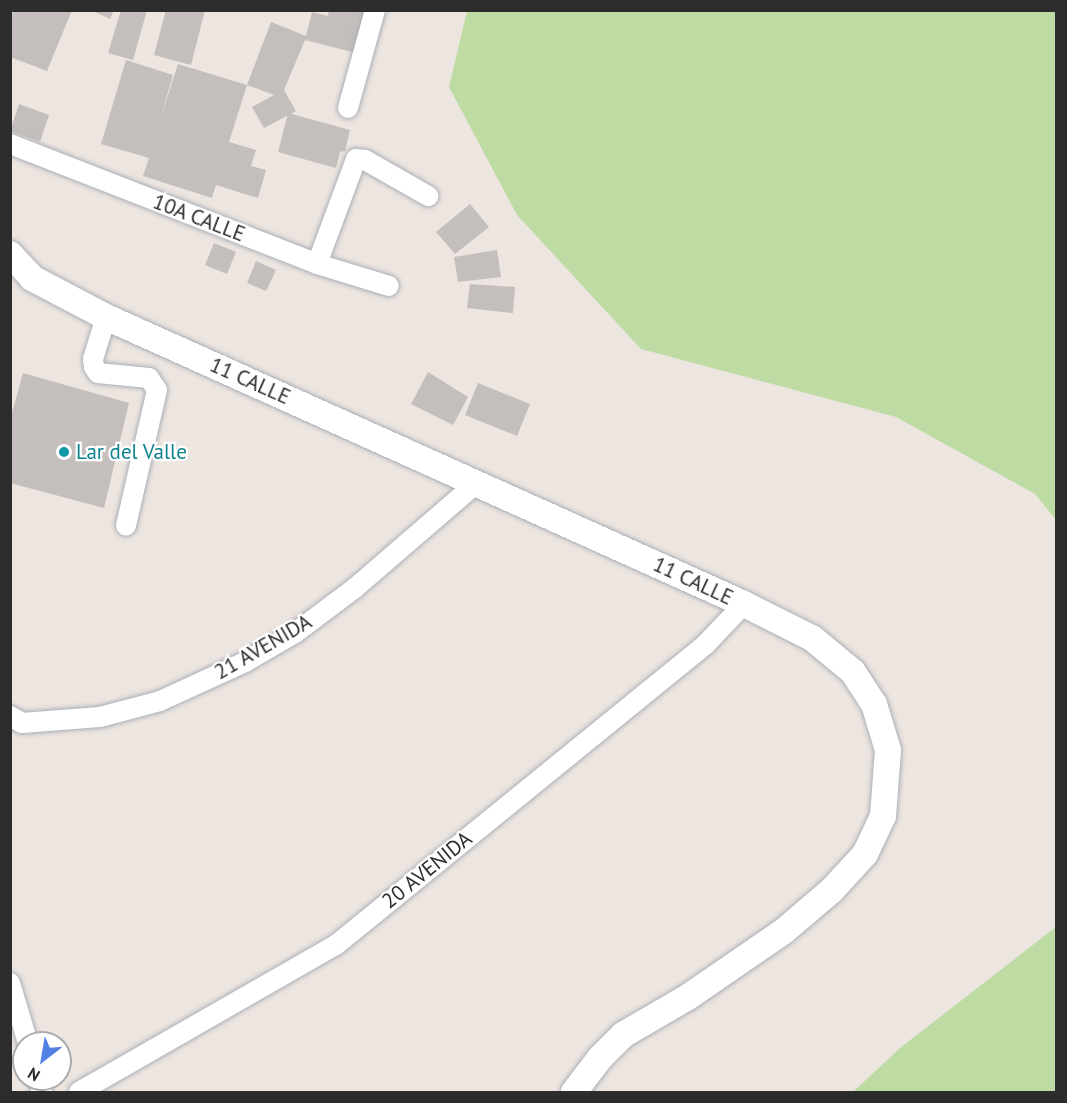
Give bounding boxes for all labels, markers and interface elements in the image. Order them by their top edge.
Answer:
street label: 10A CALLE [149,189,249,247]
street label: 11 CALLE [206,352,294,410]
place label: Lar del Valle [76,439,188,465]
marker: Lar del Valle [57,445,71,459]
street label: 11 CALLE [649,552,737,610]
street label: 21 AVENIDA [210,609,316,685]
street label: 20 AVENIDA [377,826,477,914]
north arrow [12,1031,72,1091]
text: N [24,1063,43,1086]

